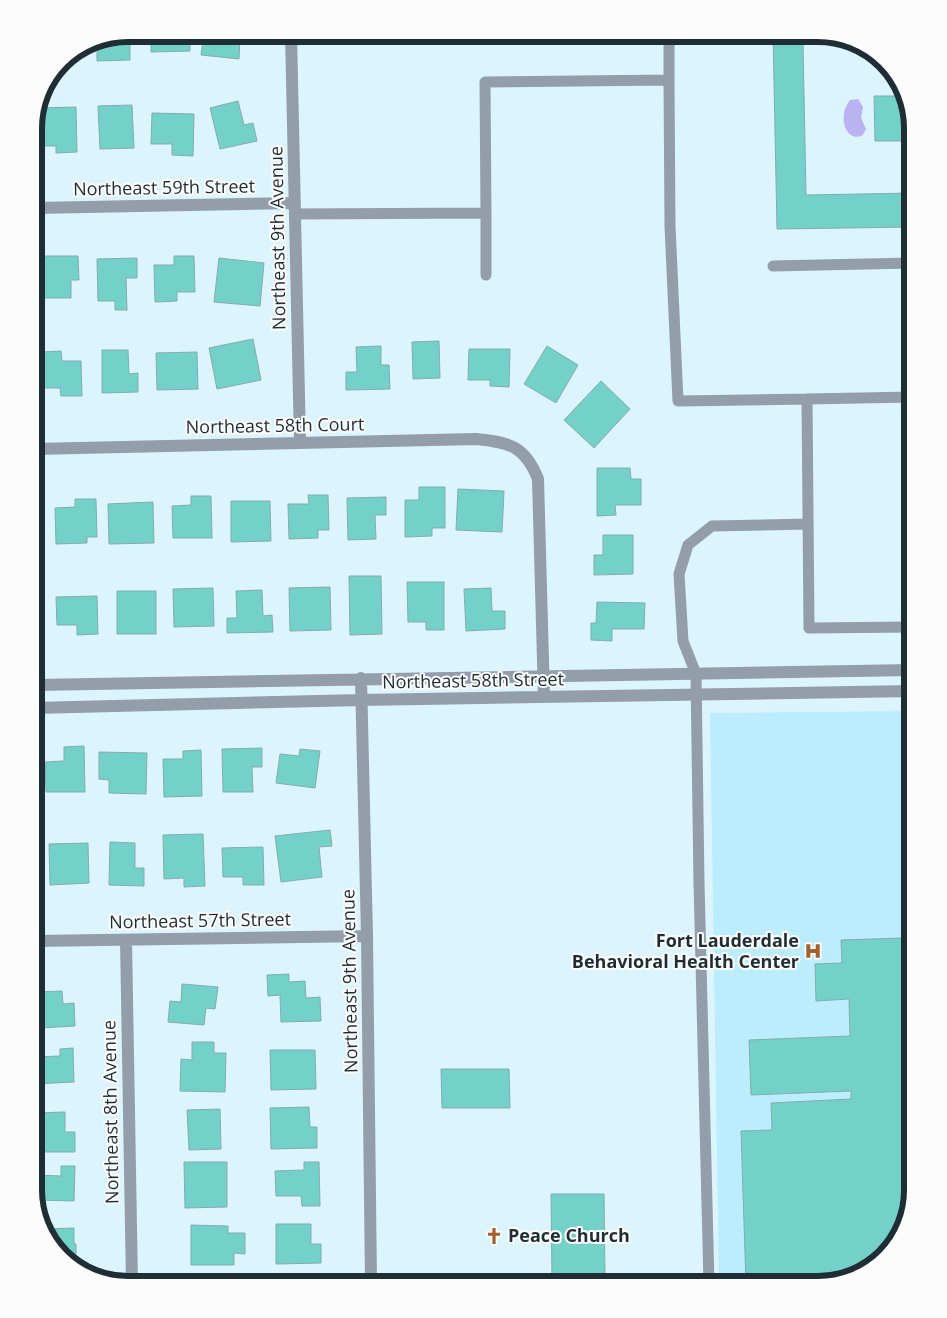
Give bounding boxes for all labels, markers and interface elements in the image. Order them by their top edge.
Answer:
street label: Northeast 9th Avenue [263,146,291,330]
street label: Northeast 59th Street [73,173,255,201]
street label: Northeast 58th Court [185,411,365,439]
street label: Northeast 58th Street [382,666,564,694]
street label: Northeast 9th Avenue [335,889,363,1073]
street label: Northeast 57th Street [109,906,291,934]
place label: Fort Lauderdale Behavioral Health Center [572,928,799,973]
hospital icon: Fort Lauderdale Behavioral Health Center [803,941,823,961]
street label: Northeast 8th Avenue [96,1020,124,1204]
place label: Peace Church [508,1223,630,1247]
church icon: Peace Church [484,1226,504,1246]

